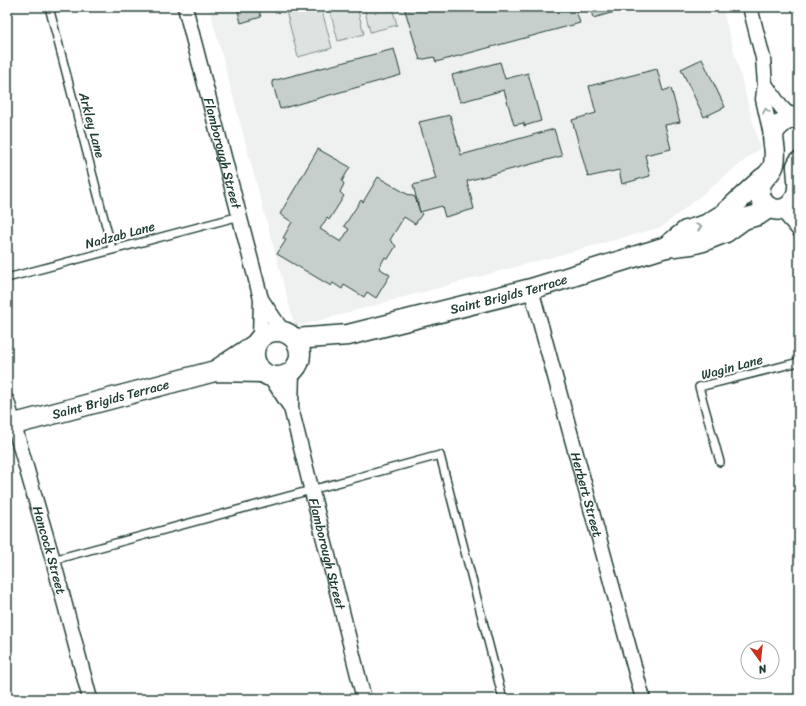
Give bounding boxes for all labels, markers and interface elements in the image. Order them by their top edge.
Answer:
street label: Arkley Lane [72,89,112,160]
street label: Flamborough Street [198,95,249,212]
one-way arrow [762,108,770,115]
street label: Nadzab Lane [82,215,158,255]
one-way arrow [695,223,702,232]
street label: Saint Brigids Terrace [448,267,570,320]
street label: Wagin Lane [698,348,766,386]
street label: Saint Brigids Terrace [49,372,172,425]
street label: Herbert Street [564,449,610,540]
street label: Flamborough Street [302,495,353,612]
street label: Hancock Street [26,503,73,597]
north arrow [740,640,780,680]
text: N [756,659,770,679]

